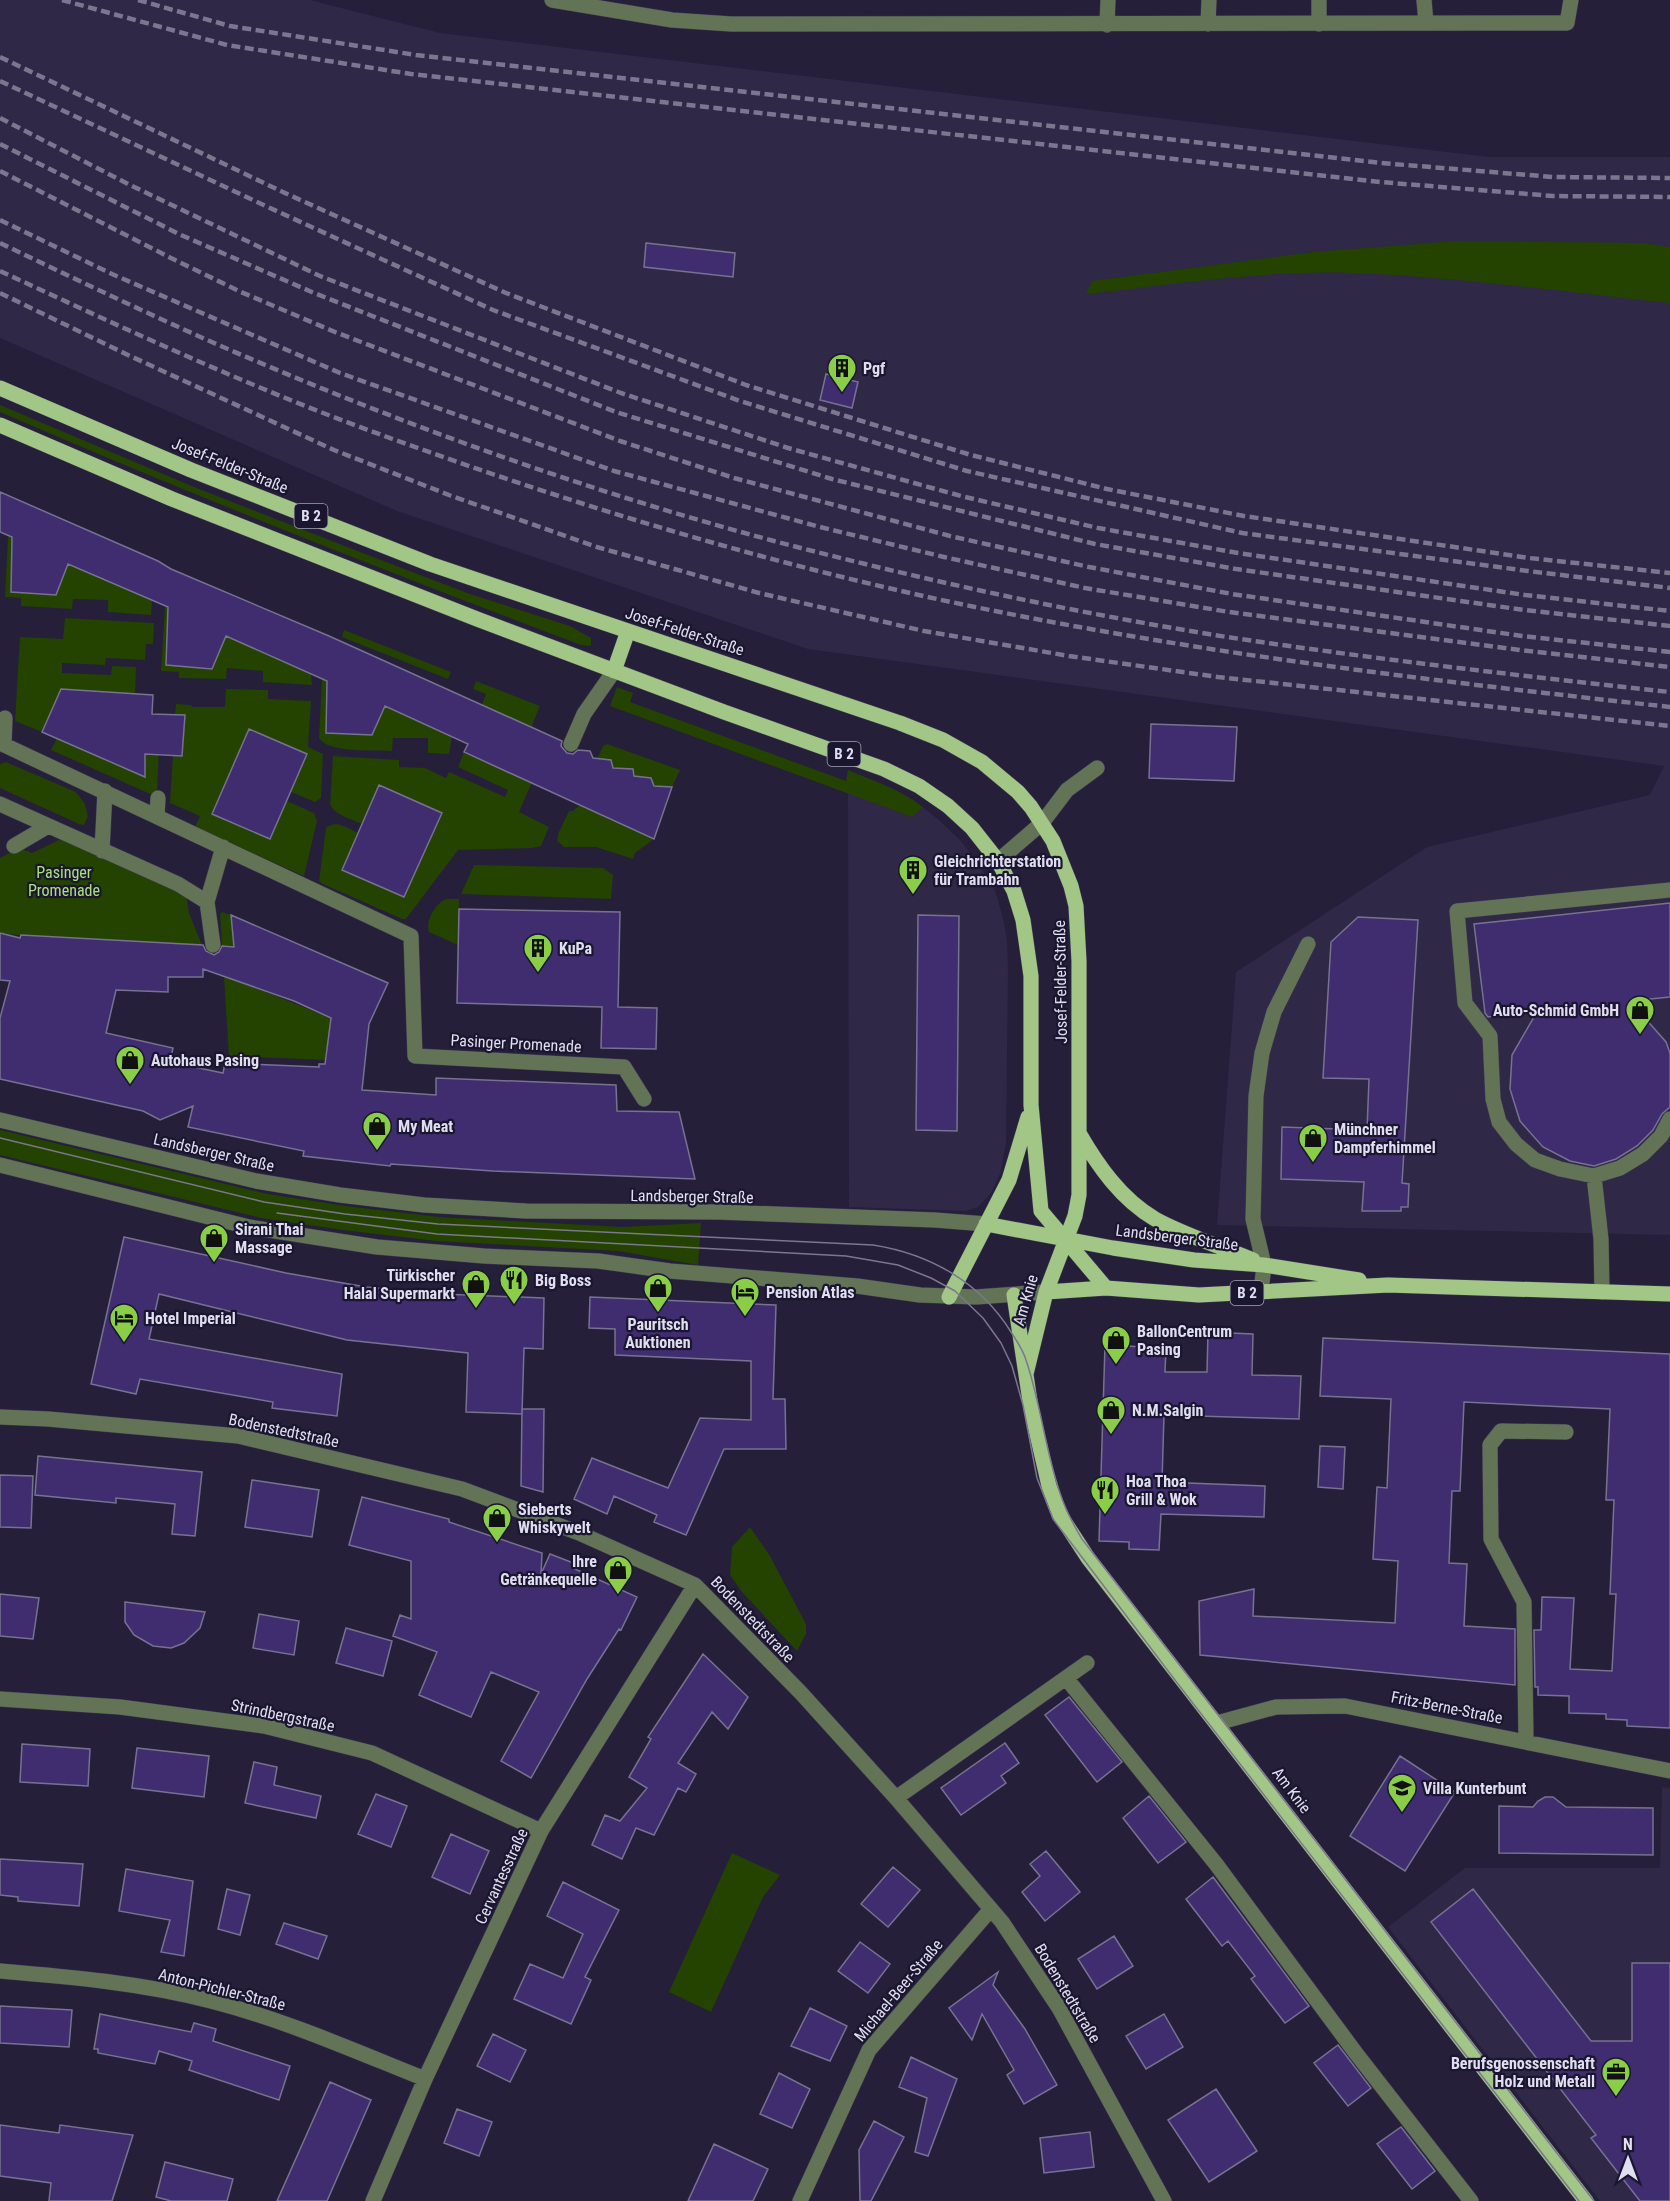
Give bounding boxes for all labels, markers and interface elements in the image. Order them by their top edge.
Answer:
building icon: Pgf [826,352,858,394]
place label: Pgf [863,359,886,378]
street label: Josef-Felder-Straße [169,433,291,497]
road number: B 2 [294,504,328,528]
street label: Josef-Felder-Straße [623,603,747,660]
road number: B 2 [828,742,860,766]
place label: Gleichrichterstation für Trambahn [934,852,1061,889]
building icon: Gleichrichterstation für Trambahn [897,854,929,896]
park label: Pasinger Promenade [28,863,100,900]
street label: Josef-Felder-Straße [1050,920,1071,1044]
building icon: KuPa [522,932,554,974]
place label: KuPa [559,939,593,958]
shop icon: Auto-Schmid GmbH [1624,994,1656,1036]
place label: Auto-Schmid GmbH [1493,1001,1619,1020]
street label: Pasinger Promenade [450,1031,582,1056]
shop icon: Autohaus Pasing [114,1044,146,1086]
place label: Autohaus Pasing [151,1051,259,1070]
shop icon: My Meat [361,1110,393,1152]
place label: My Meat [398,1117,453,1136]
place label: Münchner Dampferhimmel [1334,1120,1436,1157]
shop icon: Münchner Dampferhimmel [1297,1122,1329,1164]
street label: Landsberger Straße [152,1129,276,1176]
street label: Landsberger Straße [630,1186,754,1207]
place label: Sirani Thai Massage [235,1220,304,1257]
street label: Landsberger Straße [1115,1221,1239,1254]
shop icon: Sirani Thai Massage [198,1222,230,1264]
restaurant icon: Big Boss [498,1264,530,1306]
place label: Türkischer Halal Supermarkt [344,1266,455,1303]
shop icon: Türkischer Halal Supermarkt [460,1268,492,1310]
place label: Big Boss [535,1271,591,1290]
shop icon: Pauritsch Auktionen [642,1272,674,1314]
street label: Am Knie [1009,1272,1042,1328]
hotel icon: Pension Atlas [729,1276,761,1318]
road number: B 2 [1230,1281,1264,1305]
place label: Pension Atlas [766,1283,855,1302]
hotel icon: Hotel Imperial [108,1302,140,1344]
place label: Hotel Imperial [145,1309,236,1328]
place label: Pauritsch Auktionen [625,1315,691,1352]
place label: BallonCentrum Pasing [1137,1322,1232,1359]
shop icon: BallonCentrum Pasing [1100,1324,1132,1366]
shop icon: N.M.Salgin [1095,1394,1127,1436]
place label: N.M.Salgin [1132,1401,1204,1420]
street label: Bodenstedtstraße [227,1410,341,1451]
place label: Hoa Thoa Grill & Wok [1126,1472,1197,1509]
restaurant icon: Hoa Thoa Grill & Wok [1089,1474,1121,1516]
place label: Sieberts Whiskywelt [518,1500,591,1537]
shop icon: Sieberts Whiskywelt [481,1502,513,1544]
place label: Ihre Getränkequelle [500,1552,597,1589]
shop icon: Ihre Getränkequelle [602,1554,634,1596]
street label: Bodenstedtstraße [707,1572,798,1666]
street label: Fritz-Berne-Straße [1390,1687,1504,1728]
street label: Strindbergstraße [229,1695,336,1736]
street label: Am Knie [1268,1764,1315,1817]
school or university icon: Villa Kunterbunt [1386,1772,1418,1814]
place label: Villa Kunterbunt [1423,1779,1527,1798]
street label: Cervantesstraße [471,1825,532,1927]
street label: Michael-Beer-Straße [850,1935,947,2045]
street label: Bodenstedtstraße [1031,1940,1105,2046]
street label: Anton-Pichler-Straße [156,1965,287,2014]
place label: Berufsgenossenschaft Holz und Metall [1451,2054,1595,2091]
office icon: Berufsgenossenschaft Holz und Metall [1600,2056,1632,2098]
north arrow [1598,2129,1658,2189]
text: N [1623,2135,1633,2154]

